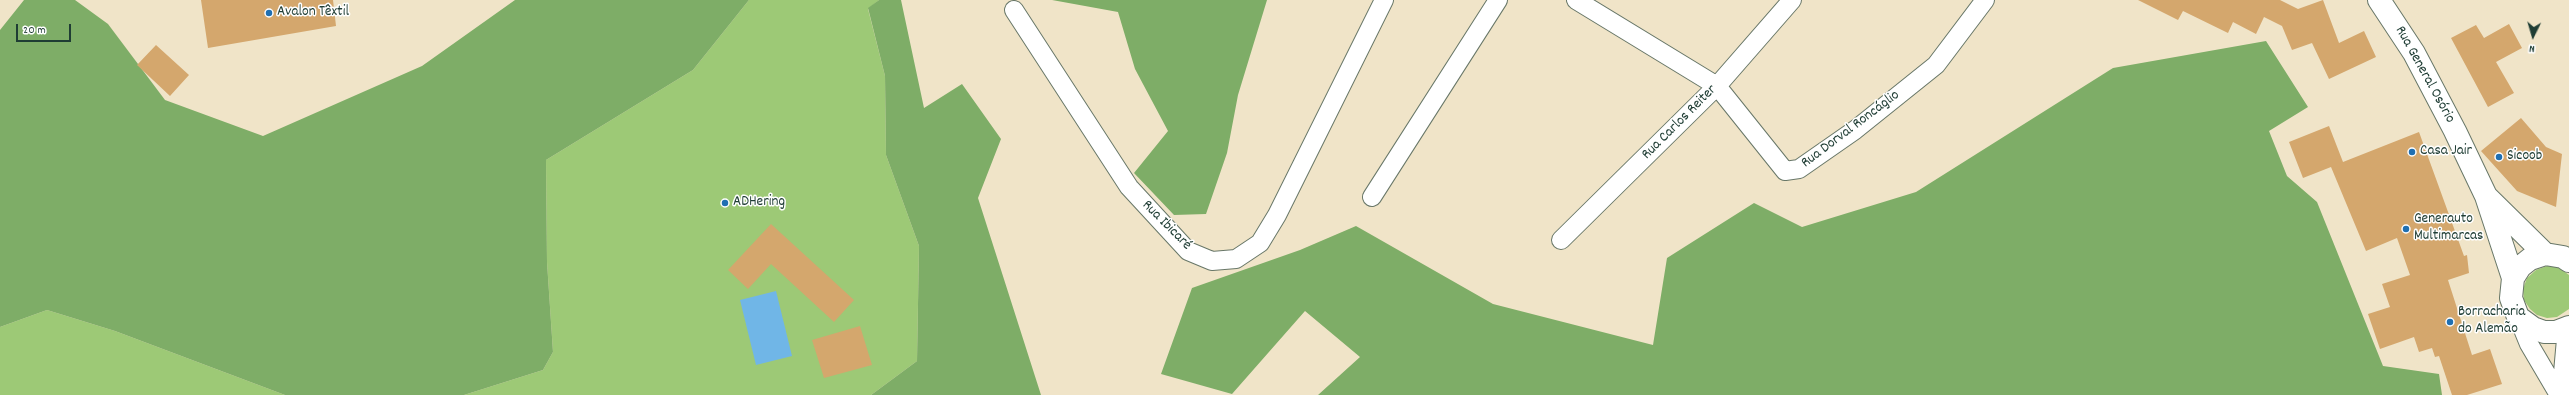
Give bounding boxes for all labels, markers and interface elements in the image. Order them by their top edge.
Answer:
place label: Avalon Têxtil [277,4,349,22]
marker: Avalon Têxtil [264,8,274,18]
scale bar [18,16,73,42]
north arrow [2513,16,2553,56]
text: 20 m [23,22,46,39]
street label: Rua General Osório [2390,23,2458,127]
text: N [2529,40,2535,56]
street label: Rua Carlos Reiter [1639,82,1721,164]
street label: Rua Dorval Roncáglio [1798,87,1904,173]
place label: Casa Jair [2420,143,2472,161]
marker: Casa Jair [2407,147,2417,157]
place label: Sicoob [2507,148,2542,166]
marker: Sicoob [2494,152,2504,162]
place label: ADHering [733,194,785,212]
street label: Rua Ibicaré [1137,197,1195,255]
marker: ADHering [720,198,730,208]
place label: Generauto Multimarcas [2414,211,2483,246]
marker: Generauto Multimarcas [2401,224,2411,234]
place label: Borracharia do Alemão [2458,304,2525,339]
marker: Borracharia do Alemão [2445,317,2455,327]

